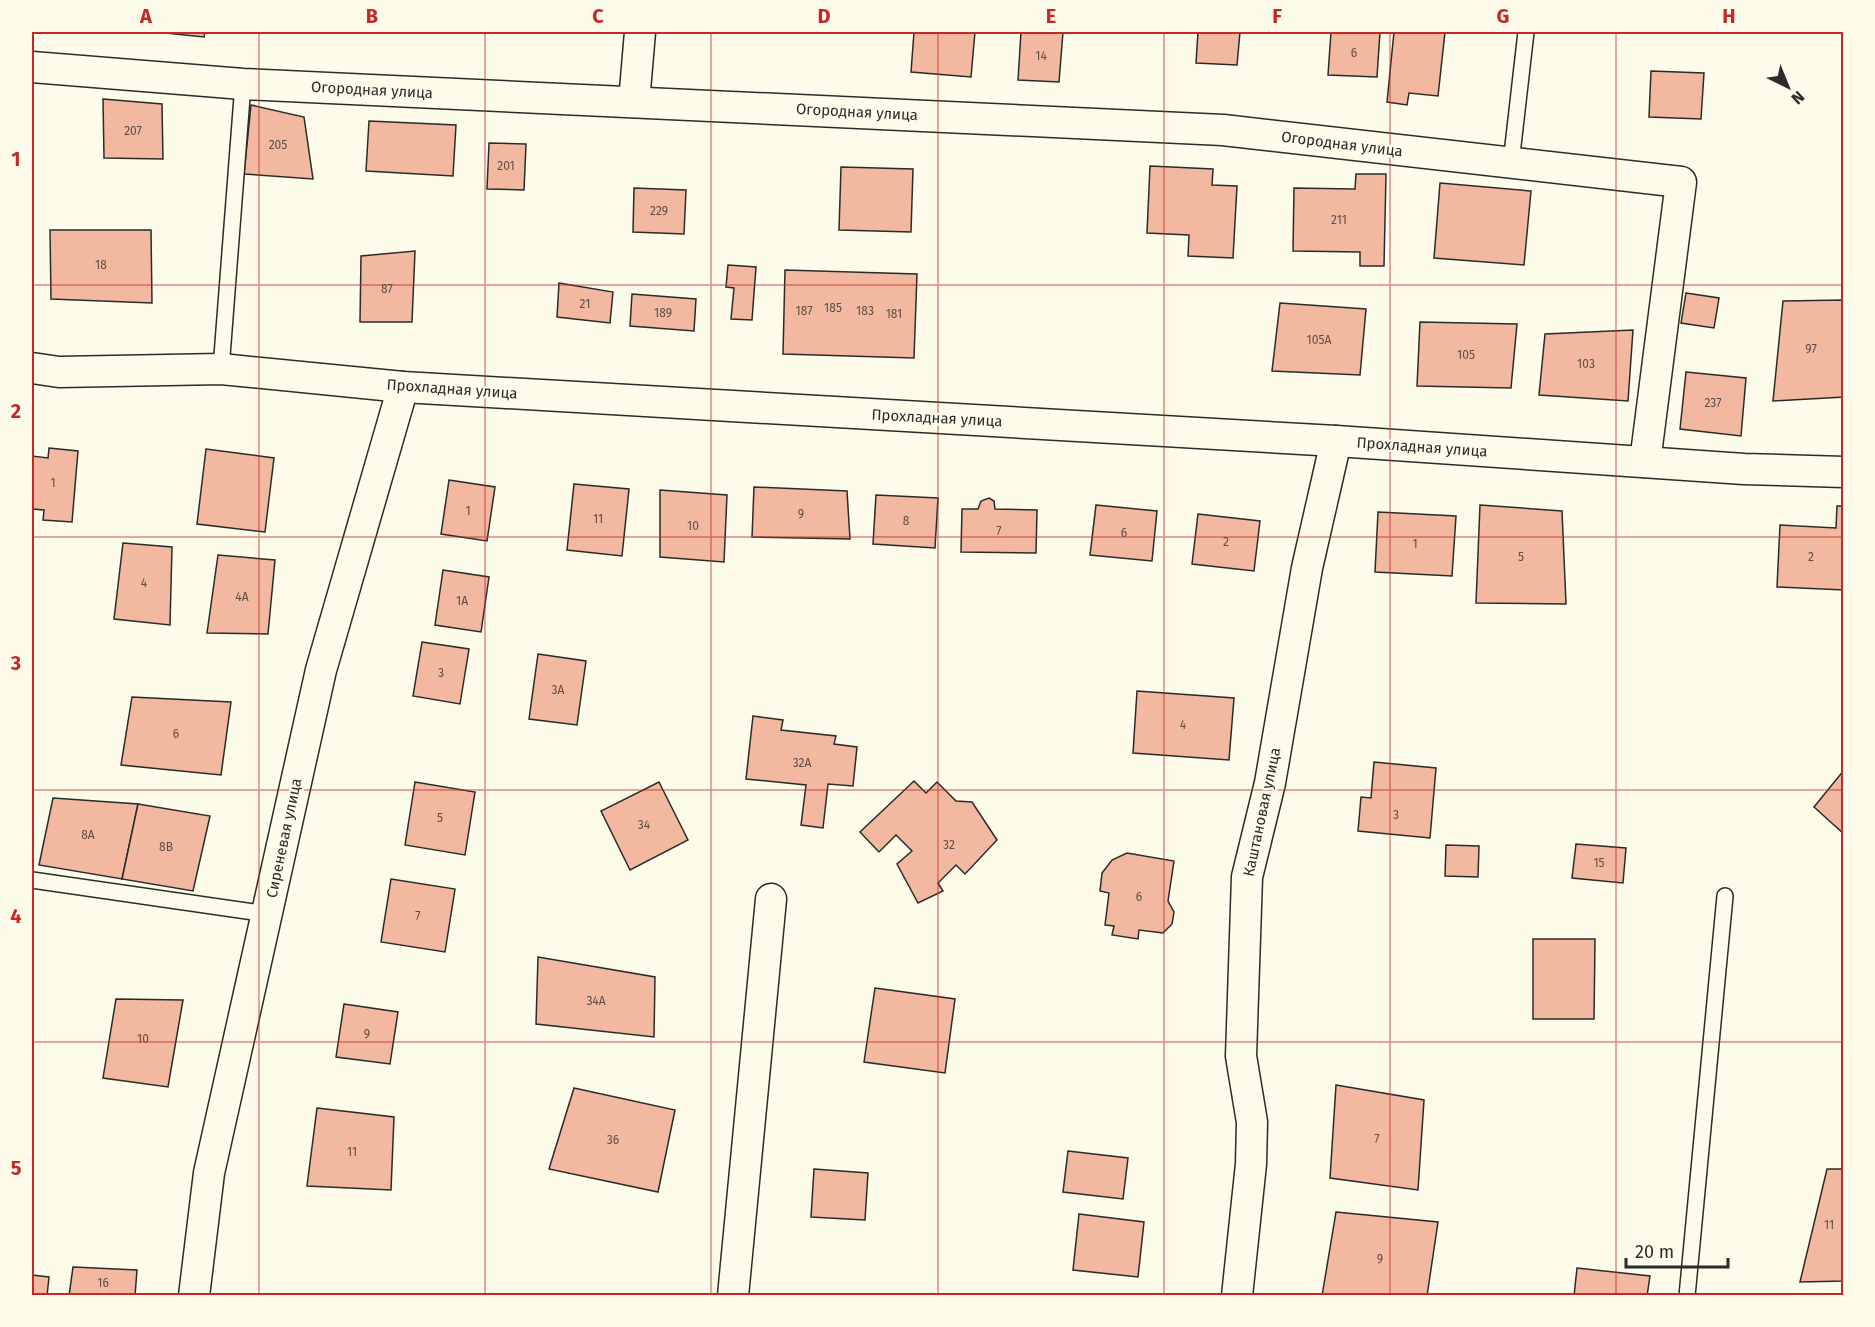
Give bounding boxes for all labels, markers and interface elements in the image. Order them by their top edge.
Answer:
text: A [139,4,153,28]
text: B [366,4,378,28]
text: C [592,4,604,28]
text: D [817,4,831,28]
text: E [1046,4,1056,28]
text: F [1272,4,1282,28]
text: G [1497,4,1509,28]
text: H [1722,4,1736,28]
house number: 6 [1351,46,1357,60]
house number: 14 [1035,49,1047,63]
north arrow [1758,57,1818,117]
street label: Огородная улица [311,78,433,102]
text: N [1788,87,1808,108]
street label: Огородная улица [796,100,918,124]
house number: 207 [124,124,142,138]
street label: Огородная улица [1280,128,1404,160]
house number: 205 [269,138,287,152]
text: 1 [11,147,21,171]
house number: 201 [497,159,515,173]
house number: 229 [650,204,668,218]
house number: 211 [1331,213,1347,227]
house number: 18 [95,258,107,272]
house number: 87 [381,282,393,296]
house number: 21 [580,297,590,311]
house number: 185 [824,301,842,315]
house number: 187 [796,304,812,318]
house number: 183 [856,304,874,318]
house number: 189 [654,306,672,320]
house number: 181 [886,307,902,321]
house number: 105А [1307,333,1332,347]
house number: 97 [1805,342,1817,356]
house number: 105 [1457,348,1475,362]
house number: 103 [1577,357,1595,371]
street label: Прохладная улица [386,375,518,403]
house number: 237 [1704,396,1722,410]
text: 2 [11,399,21,423]
street label: Прохладная улица [871,406,1003,430]
street label: Прохладная улица [1356,433,1488,461]
house number: 1 [50,476,56,490]
house number: 1 [465,504,471,518]
house number: 9 [798,507,804,521]
house number: 11 [593,512,603,526]
house number: 8 [903,514,910,528]
house number: 10 [687,519,699,533]
house number: 7 [996,524,1002,538]
house number: 6 [1121,526,1127,540]
house number: 2 [1223,535,1229,549]
house number: 1 [1412,537,1418,551]
house number: 5 [1518,550,1524,564]
house number: 2 [1808,550,1814,564]
house number: 4 [141,576,148,590]
house number: 4А [235,590,249,604]
house number: 1А [456,594,468,608]
text: 3 [10,651,21,675]
house number: 3 [438,666,444,680]
house number: 3А [552,683,565,697]
house number: 4 [1180,718,1187,732]
house number: 6 [173,727,179,741]
street label: Каштановая улица [1240,746,1284,878]
house number: 32А [793,756,811,770]
street label: Сиреневая улица [263,777,305,899]
house number: 3 [1393,808,1399,822]
house number: 5 [437,811,443,825]
house number: 34 [638,818,651,832]
house number: 8А [81,828,95,842]
house number: 32 [943,838,955,852]
house number: 8В [159,840,173,854]
house number: 15 [1593,856,1605,870]
house number: 6 [1136,890,1142,904]
text: 4 [10,904,22,928]
house number: 7 [415,909,421,923]
house number: 34А [586,994,606,1008]
house number: 9 [364,1027,370,1041]
house number: 10 [137,1032,149,1046]
house number: 7 [1374,1132,1380,1146]
house number: 36 [607,1133,619,1147]
house number: 11 [347,1145,357,1159]
text: 5 [11,1156,22,1180]
house number: 11 [1824,1218,1834,1232]
scale bar [1626,1231,1728,1269]
text: 20 m [1635,1241,1674,1263]
house number: 9 [1377,1252,1383,1266]
house number: 16 [97,1276,109,1290]

